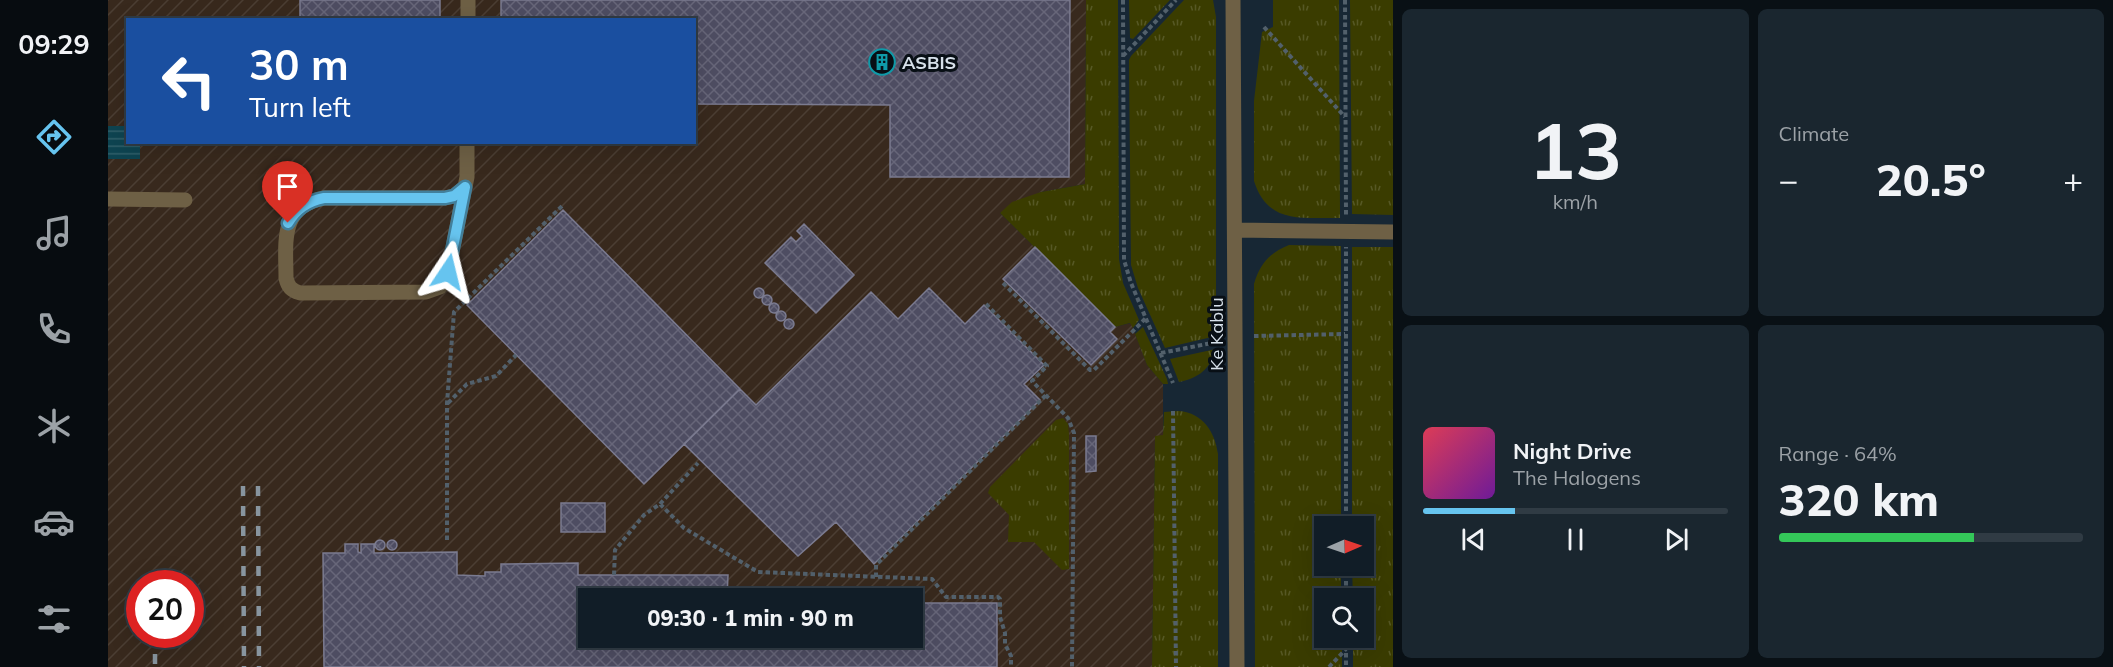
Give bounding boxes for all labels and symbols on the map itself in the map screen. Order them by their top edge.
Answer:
building icon: ASBIS [867,47,897,77]
place label: ASBIS [902,51,956,74]
pin [262,161,313,223]
position arrow [416,240,480,304]
street label: Ke Kablu [1205,297,1228,371]
north arrow [1314,516,1374,576]
speed limit sign: 20 [126,570,204,648]

